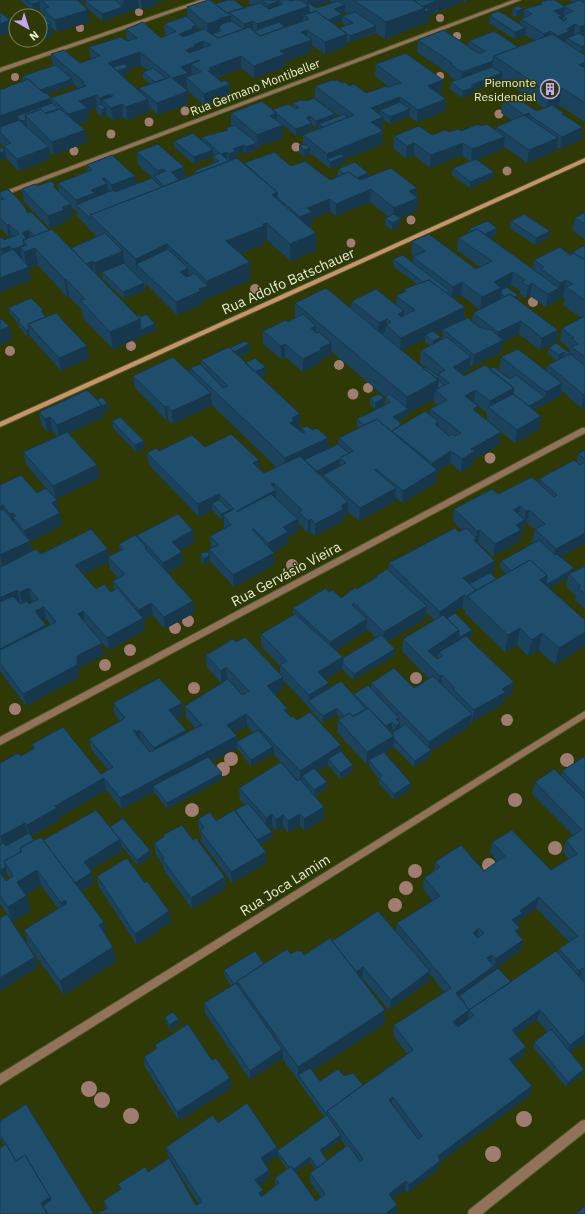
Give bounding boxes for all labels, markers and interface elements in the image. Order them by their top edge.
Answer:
north arrow [8,8,48,48]
text: N [27,28,42,44]
street label: Rua Germano Montibeller [188,55,323,119]
place label: Piemonte Residencial [474,75,536,104]
building icon: Piemonte Residencial [539,78,561,100]
street label: Rua Adolfo Batschauer [219,244,357,318]
street label: Rua Gervásio Vieira [228,537,344,611]
street label: Rua Joca Lamim [237,850,333,920]

